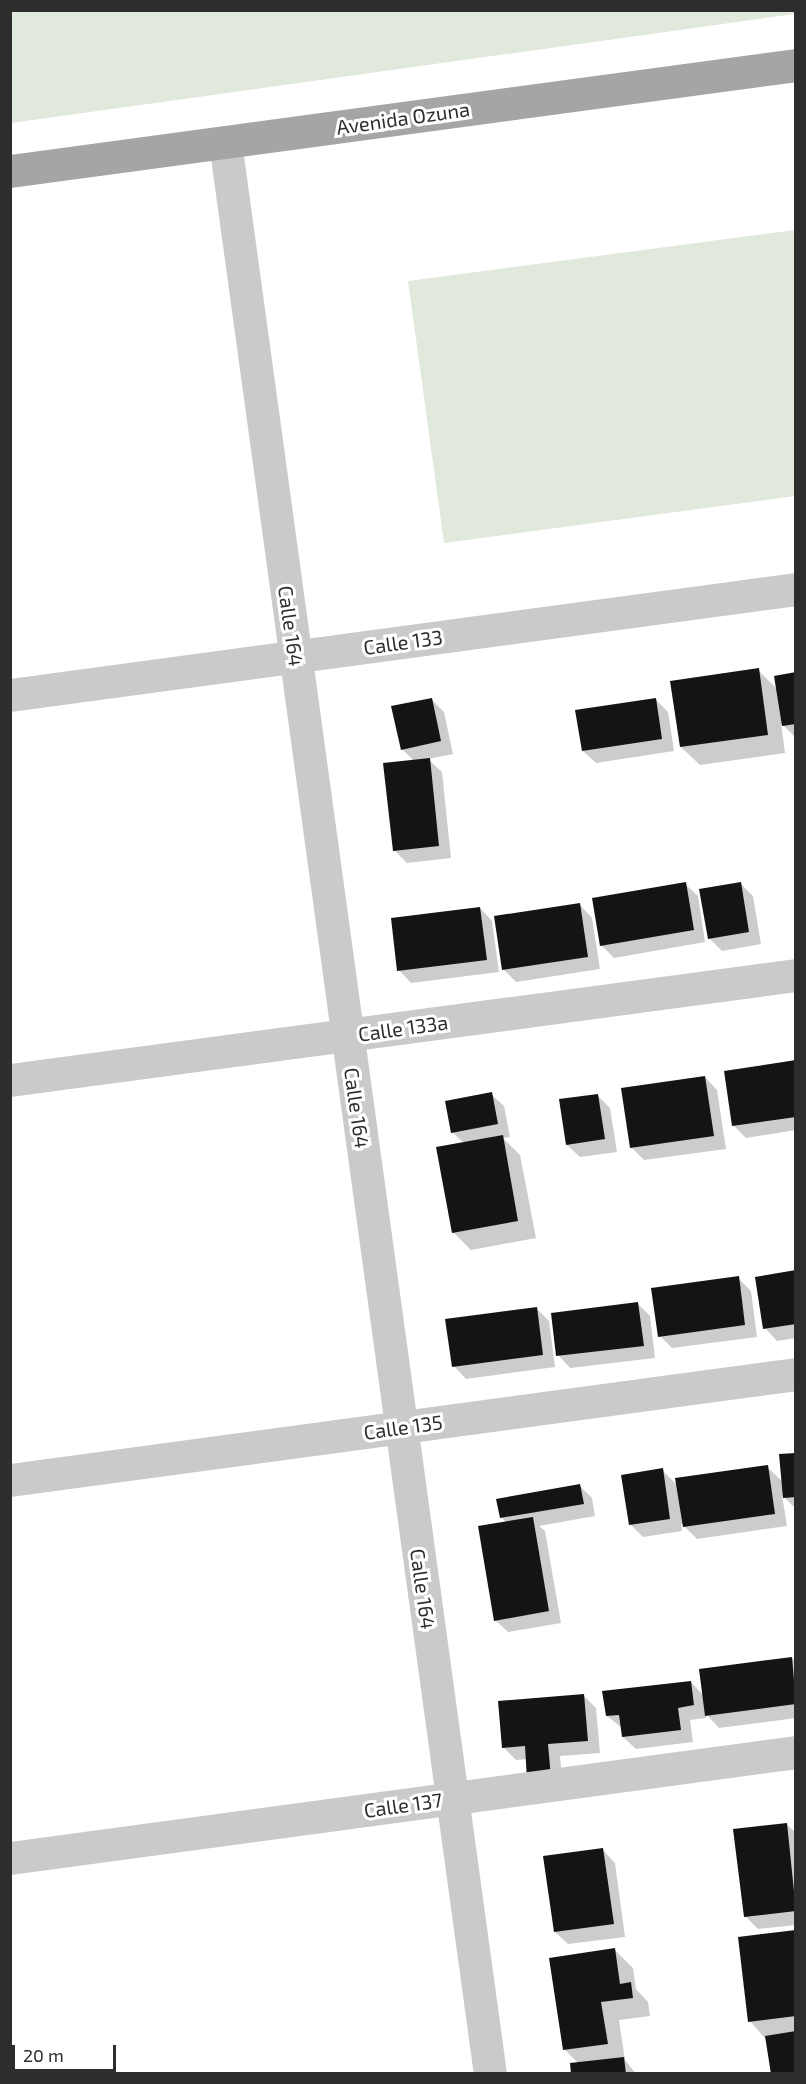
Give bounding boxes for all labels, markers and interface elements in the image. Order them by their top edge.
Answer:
street label: Avenida Ozuna [335,97,471,139]
street label: Calle 164 [273,584,309,668]
street label: Calle 133 [362,625,444,659]
street label: Calle 133a [356,1010,450,1046]
street label: Calle 164 [339,1066,375,1150]
street label: Calle 135 [362,1410,444,1444]
street label: Calle 164 [405,1547,441,1631]
street label: Calle 137 [362,1788,444,1822]
scale bar [15,2033,118,2071]
text: 20 m [23,2044,64,2066]

